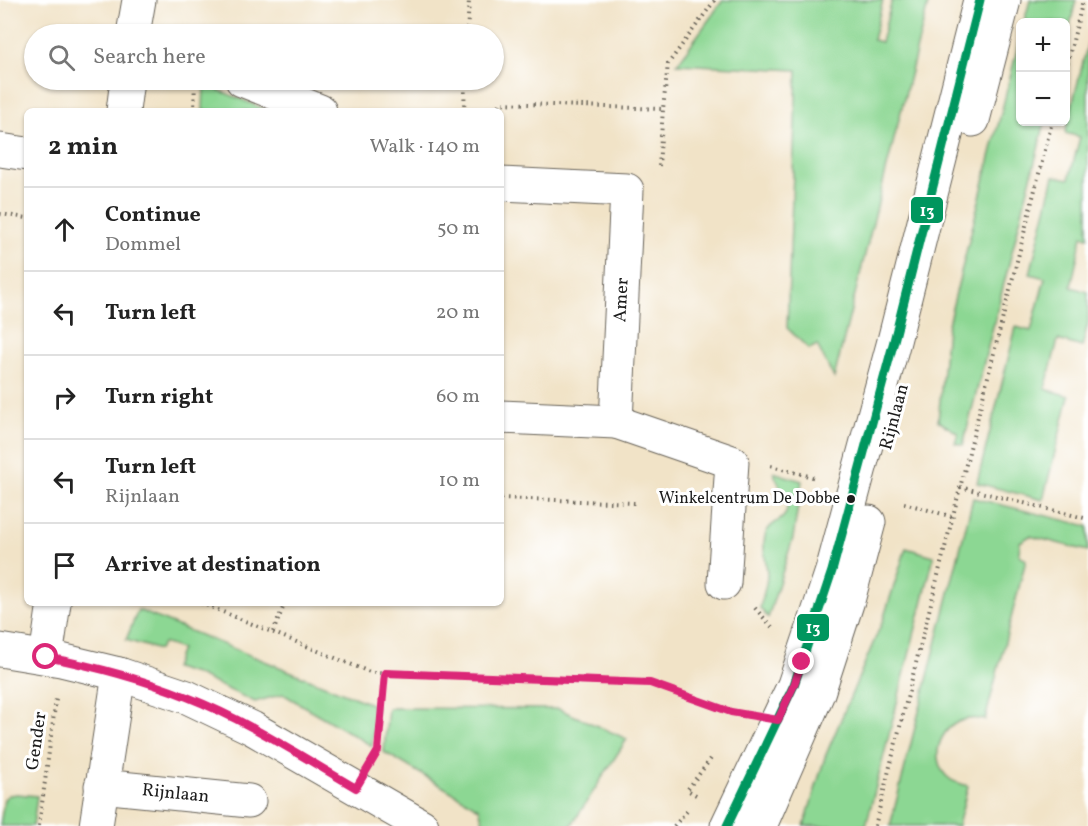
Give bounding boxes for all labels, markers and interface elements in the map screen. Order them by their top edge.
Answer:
map controls [1016,18,1070,126]
button: + [1016,18,1070,72]
search box [24,24,504,90]
icon: search [45,41,78,74]
text: Search here [93,42,206,73]
button: − [1016,72,1070,126]
text: 2 min [48,129,118,165]
text: Walk · 140 m [370,133,480,161]
line badge: 13 [910,196,944,224]
text: Continue [105,200,201,231]
text: 13 [920,201,934,223]
icon: ahead [48,213,81,246]
text: 50 m [437,215,480,243]
text: Dommel [105,231,181,259]
street label: Amer [608,277,636,323]
icon: left [48,297,81,330]
text: Turn left [105,298,196,329]
text: 20 m [436,299,480,327]
icon: right [48,381,81,414]
street label: Rijnlaan [874,381,916,453]
text: Turn right [105,382,213,413]
text: 60 m [436,383,480,411]
text: Turn left [105,452,196,483]
icon: left [48,465,81,498]
text: 10 m [439,467,480,495]
text: Rijnlaan [105,483,180,511]
place label: Winkelcentrum De Dobbe [659,488,840,510]
marker: Winkelcentrum De Dobbe [845,493,857,505]
icon: arrive [48,549,81,582]
text: Arrive at destination [105,550,321,581]
line badge: 13 [796,613,830,642]
text: 13 [806,618,820,640]
route start [32,643,58,669]
route end [788,648,814,674]
street label: Gender [21,710,54,772]
street label: Rijnlaan [141,778,211,809]

